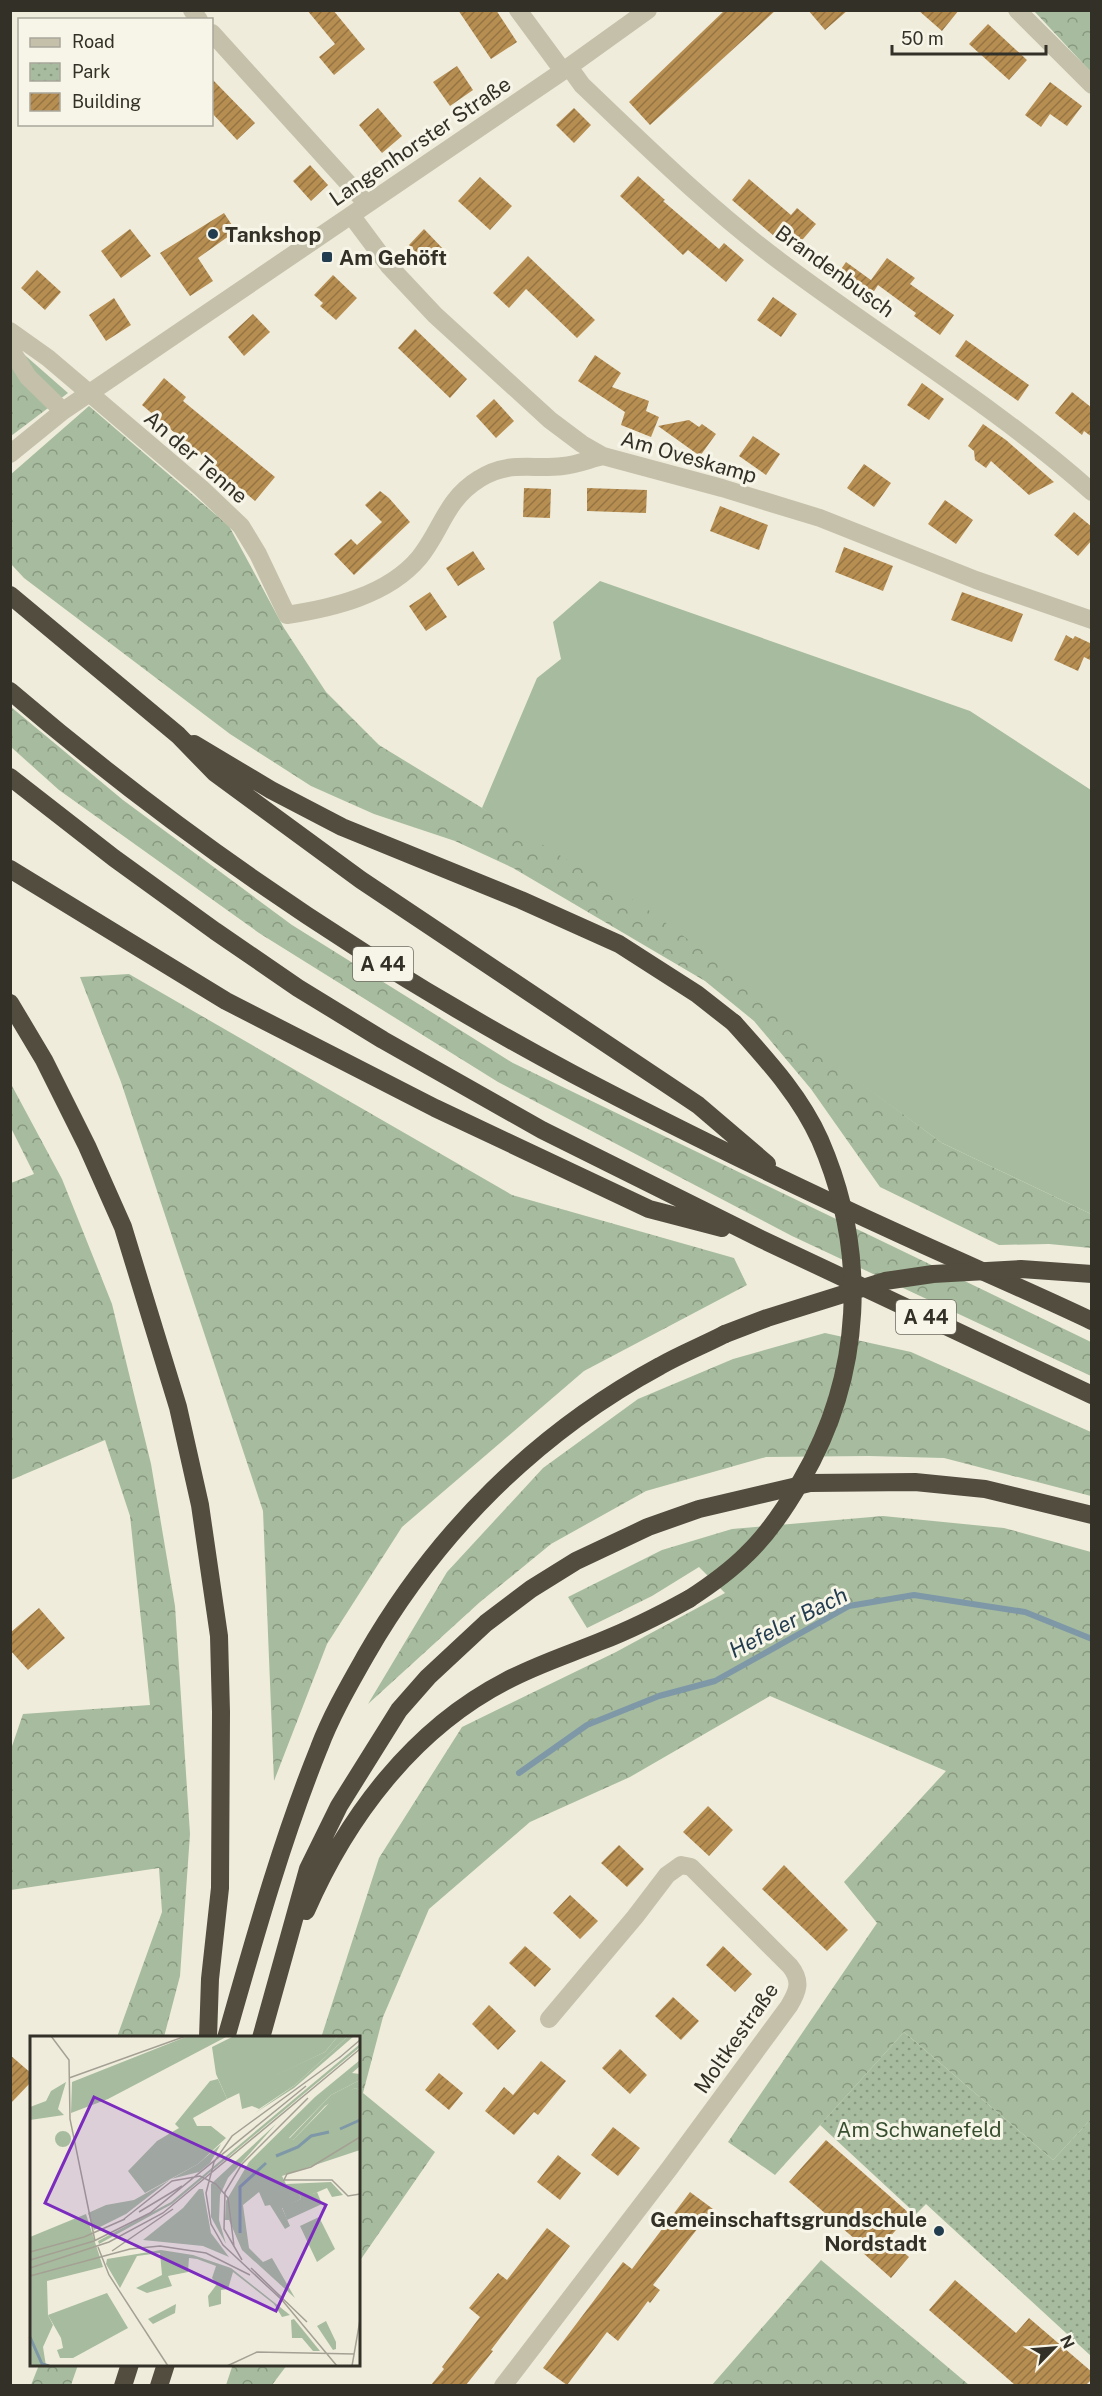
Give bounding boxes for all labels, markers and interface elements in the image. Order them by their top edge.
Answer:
legend [18,18,213,126]
scale bar [892,18,1046,56]
text: 50 m [901,28,944,49]
text: Road [72,31,115,52]
text: Park [72,61,110,82]
street label: Langenhorster Straße [325,71,515,211]
text: Building [72,91,141,112]
street label: Brandenbusch [771,219,899,323]
place label: Tankshop [225,222,321,247]
marker: Tankshop [206,227,220,241]
place label: Am Gehöft [339,245,447,270]
marker: Am Gehöft [320,250,334,264]
street label: An der Tenne [139,405,253,509]
street label: Am Oveskamp [618,426,760,488]
road number: A 44 [353,947,413,981]
road number: A 44 [896,1300,956,1334]
water label: Hefeler Bach [725,1581,851,1663]
street label: Moltkestraße [689,1978,783,2098]
inset map [30,2036,360,2366]
park label: Am Schwanefeld [836,2117,1002,2142]
place label: Gemeinschaftsgrundschule Nordstadt [650,2207,927,2256]
marker: Gemeinschaftsgrundschule Nordstadt [932,2224,946,2238]
north arrow [1024,2318,1084,2378]
text: N [1056,2332,1078,2352]

